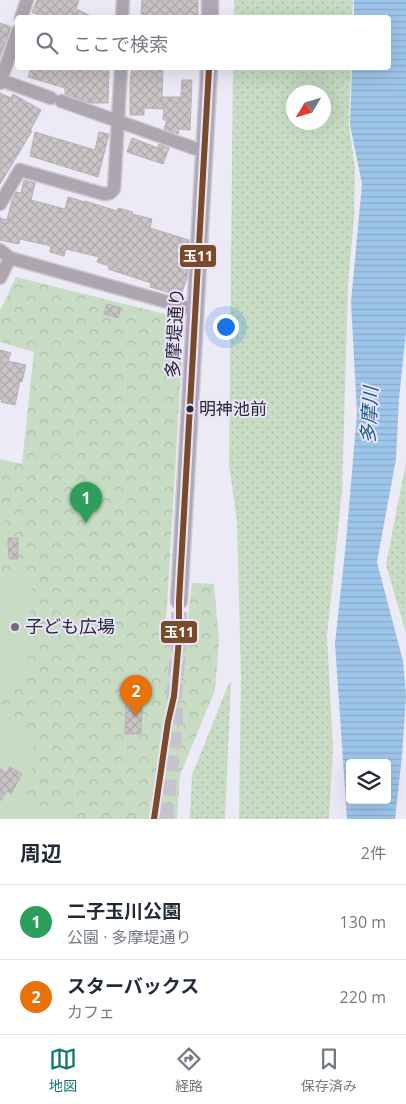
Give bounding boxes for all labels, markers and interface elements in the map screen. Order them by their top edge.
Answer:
search box [15,15,391,70]
icon: search [33,29,61,57]
text: ここで検索 [73,31,168,57]
north arrow [286,85,331,130]
line badge: 玉11 [179,244,217,268]
text: 玉11 [183,246,213,265]
street label: 多摩堤通り [160,287,188,379]
your location [213,314,239,340]
water label: 多摩川 [355,384,384,444]
place label: 明神池前 [199,397,267,420]
marker: 明神池前 [185,404,195,414]
pin: 1 [70,482,102,523]
place label: 子ども広場 [25,614,115,638]
line badge: 玉11 [160,620,198,644]
marker: 子ども広場 [9,621,21,633]
text: 玉11 [164,622,194,641]
pin: 2 [120,675,152,716]
map controls [346,759,391,804]
button: layers [346,759,391,804]
text: 周辺 [20,839,62,867]
text: 2件 [361,842,386,864]
text: 二子玉川公園 [67,898,181,924]
text: 1 [31,911,41,933]
text: 130 m [340,911,386,933]
text: 公園 · 多摩堤通り [67,926,192,948]
text: スターバックス [67,973,199,999]
text: 2 [31,986,41,1008]
text: 220 m [340,986,386,1008]
text: カフェ [67,1001,115,1023]
tab: 地図 [49,1045,77,1095]
tab: 経路 [175,1045,203,1095]
tab: 保存済み [301,1045,357,1095]

